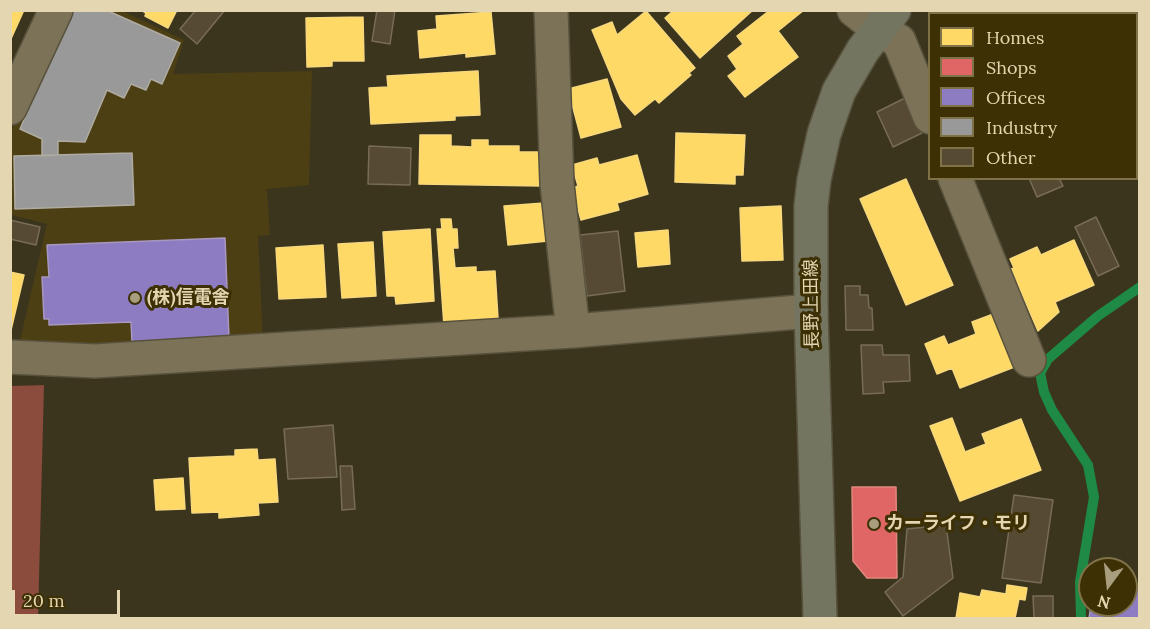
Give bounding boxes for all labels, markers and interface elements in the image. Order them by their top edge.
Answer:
legend [928,12,1138,180]
text: Homes [986,26,1044,49]
text: Shops [986,56,1037,79]
text: Offices [986,86,1045,109]
text: Industry [986,116,1057,139]
text: Other [986,146,1036,169]
street label: 長野上田線 [800,259,824,349]
place label: (株)信電舎 [147,287,230,309]
marker: (株)信電舎 [128,291,142,305]
place label: カーライフ・モリ [886,513,1030,535]
marker: カーライフ・モリ [867,517,881,531]
north arrow [1078,557,1138,617]
scale bar [15,578,123,616]
text: 20 m [23,589,65,612]
text: N [1095,591,1112,614]

